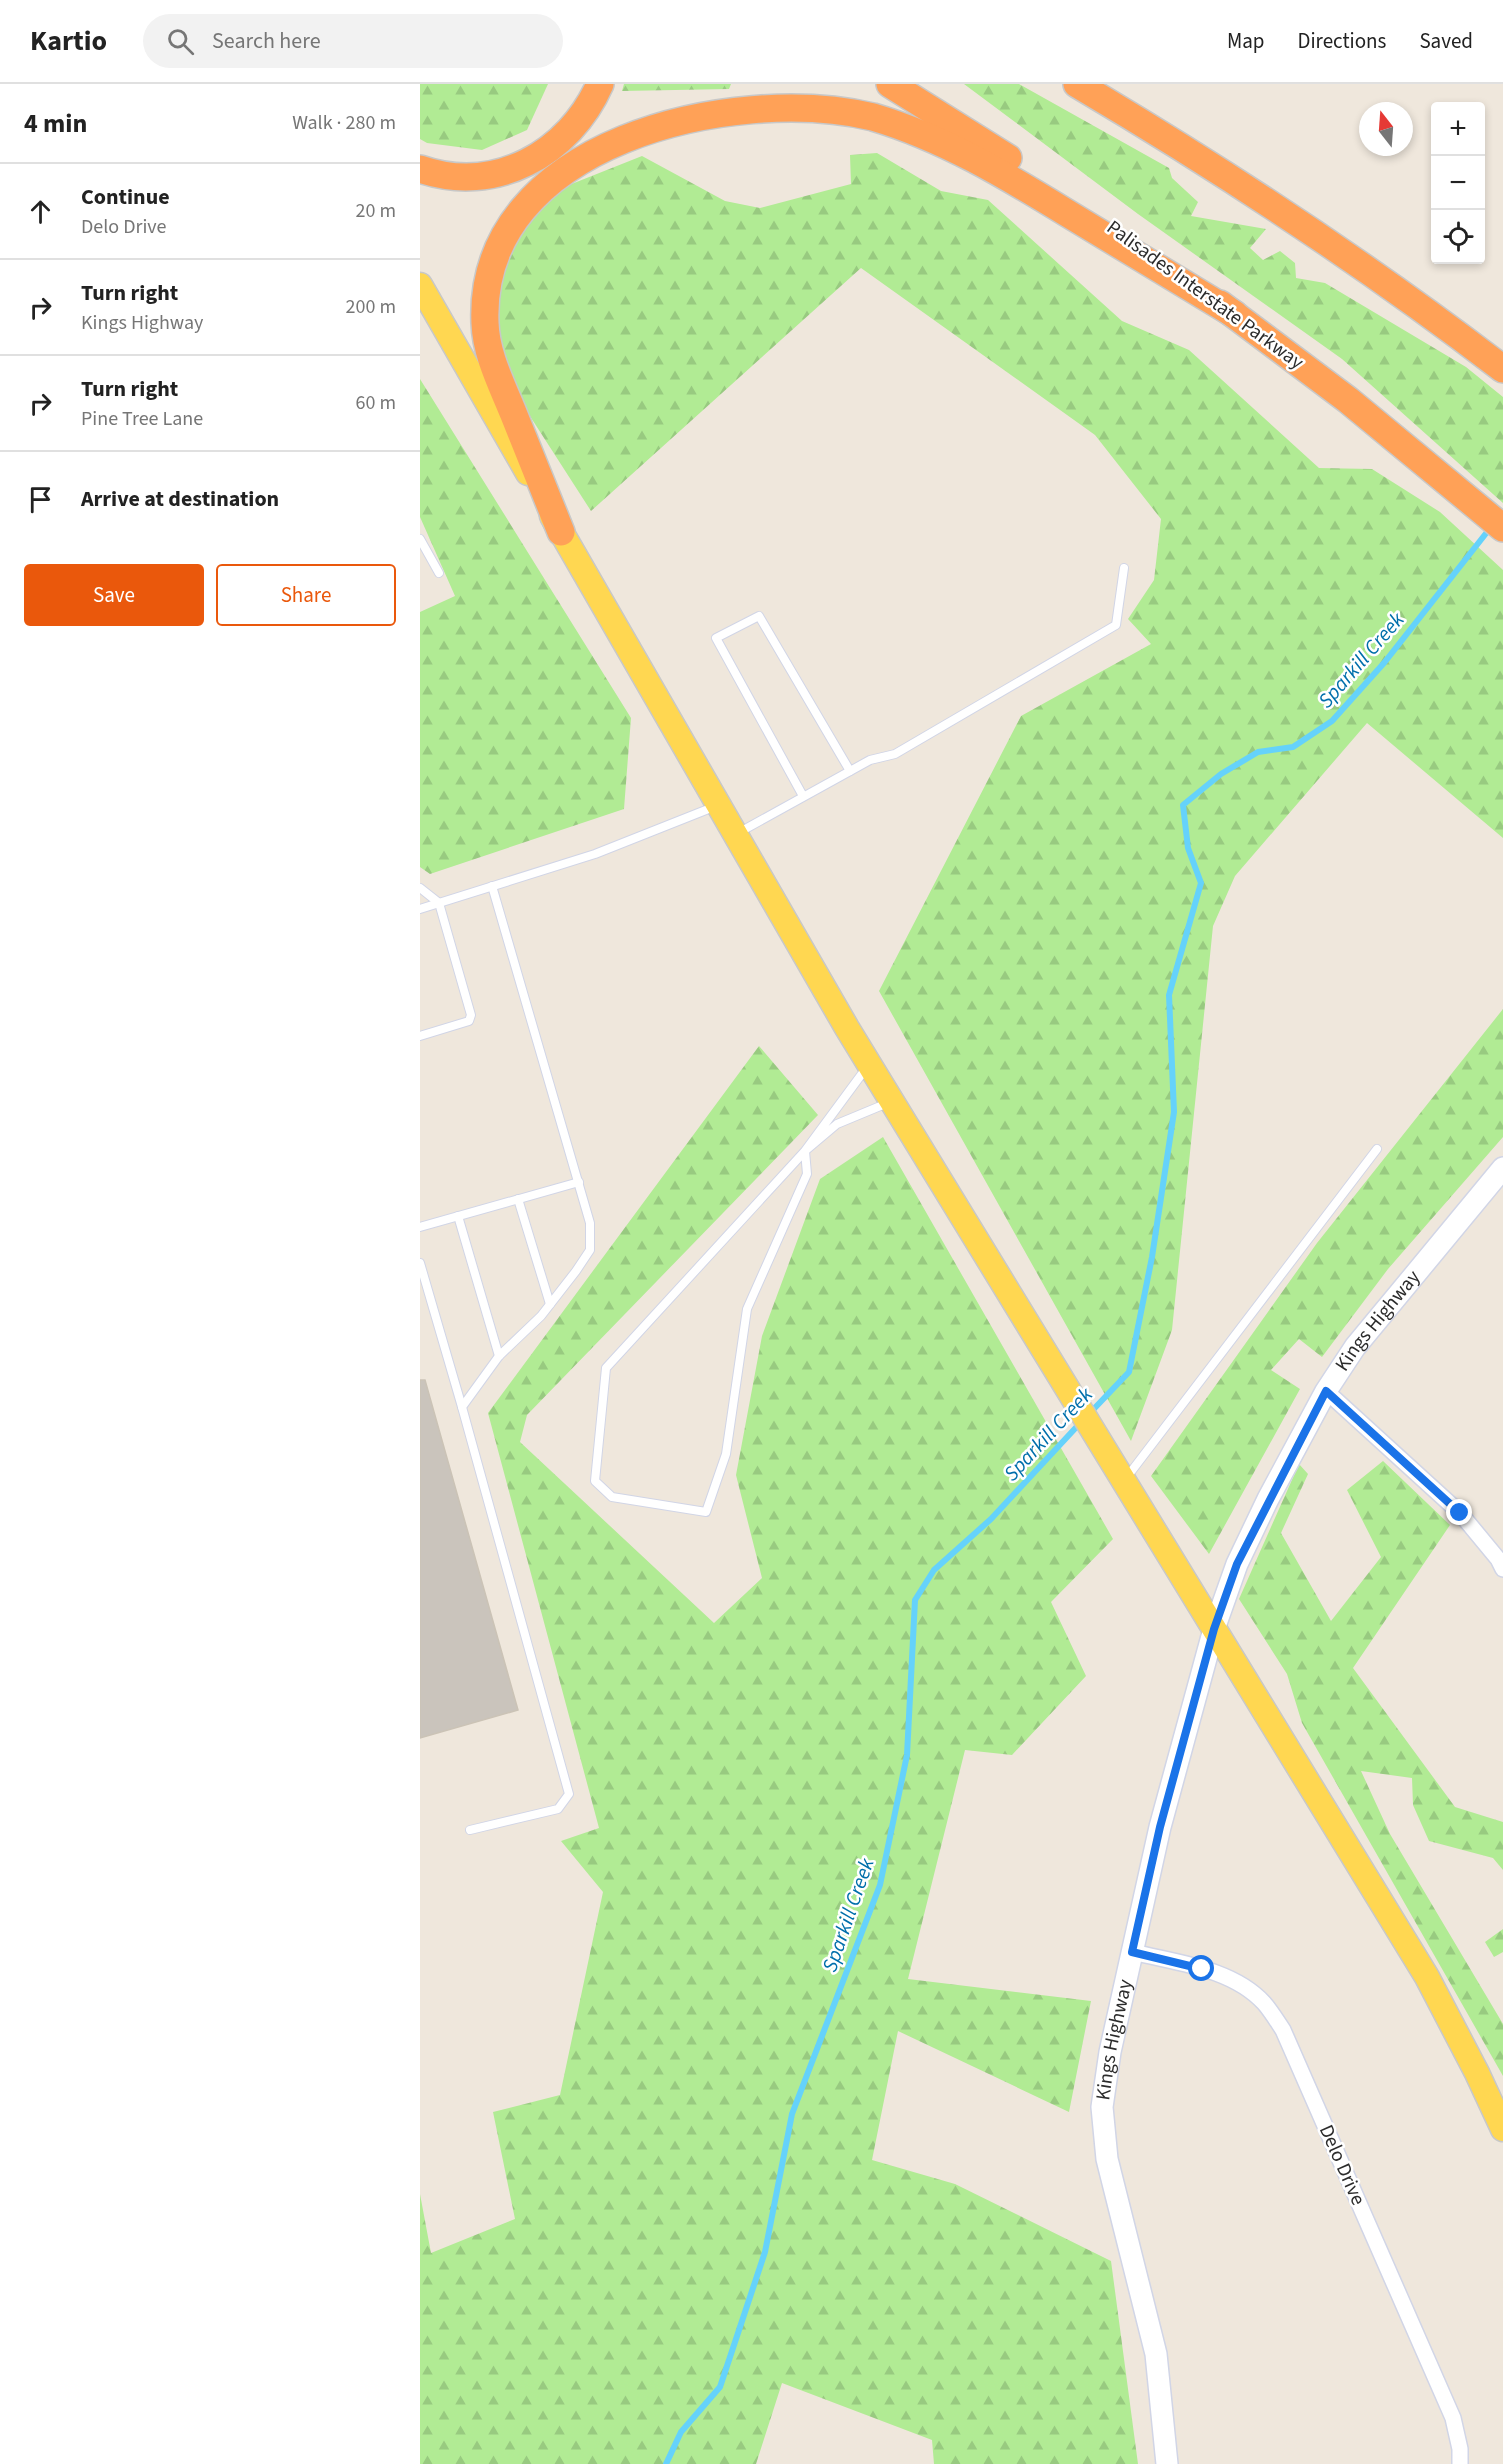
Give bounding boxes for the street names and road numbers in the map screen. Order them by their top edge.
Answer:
street label: Palisades Interstate Parkway [1101,214,1310,376]
street label: Kings Highway [1329,1264,1427,1377]
street label: Kings Highway [1089,1976,1140,2102]
street label: Delo Drive [1312,2120,1372,2210]

